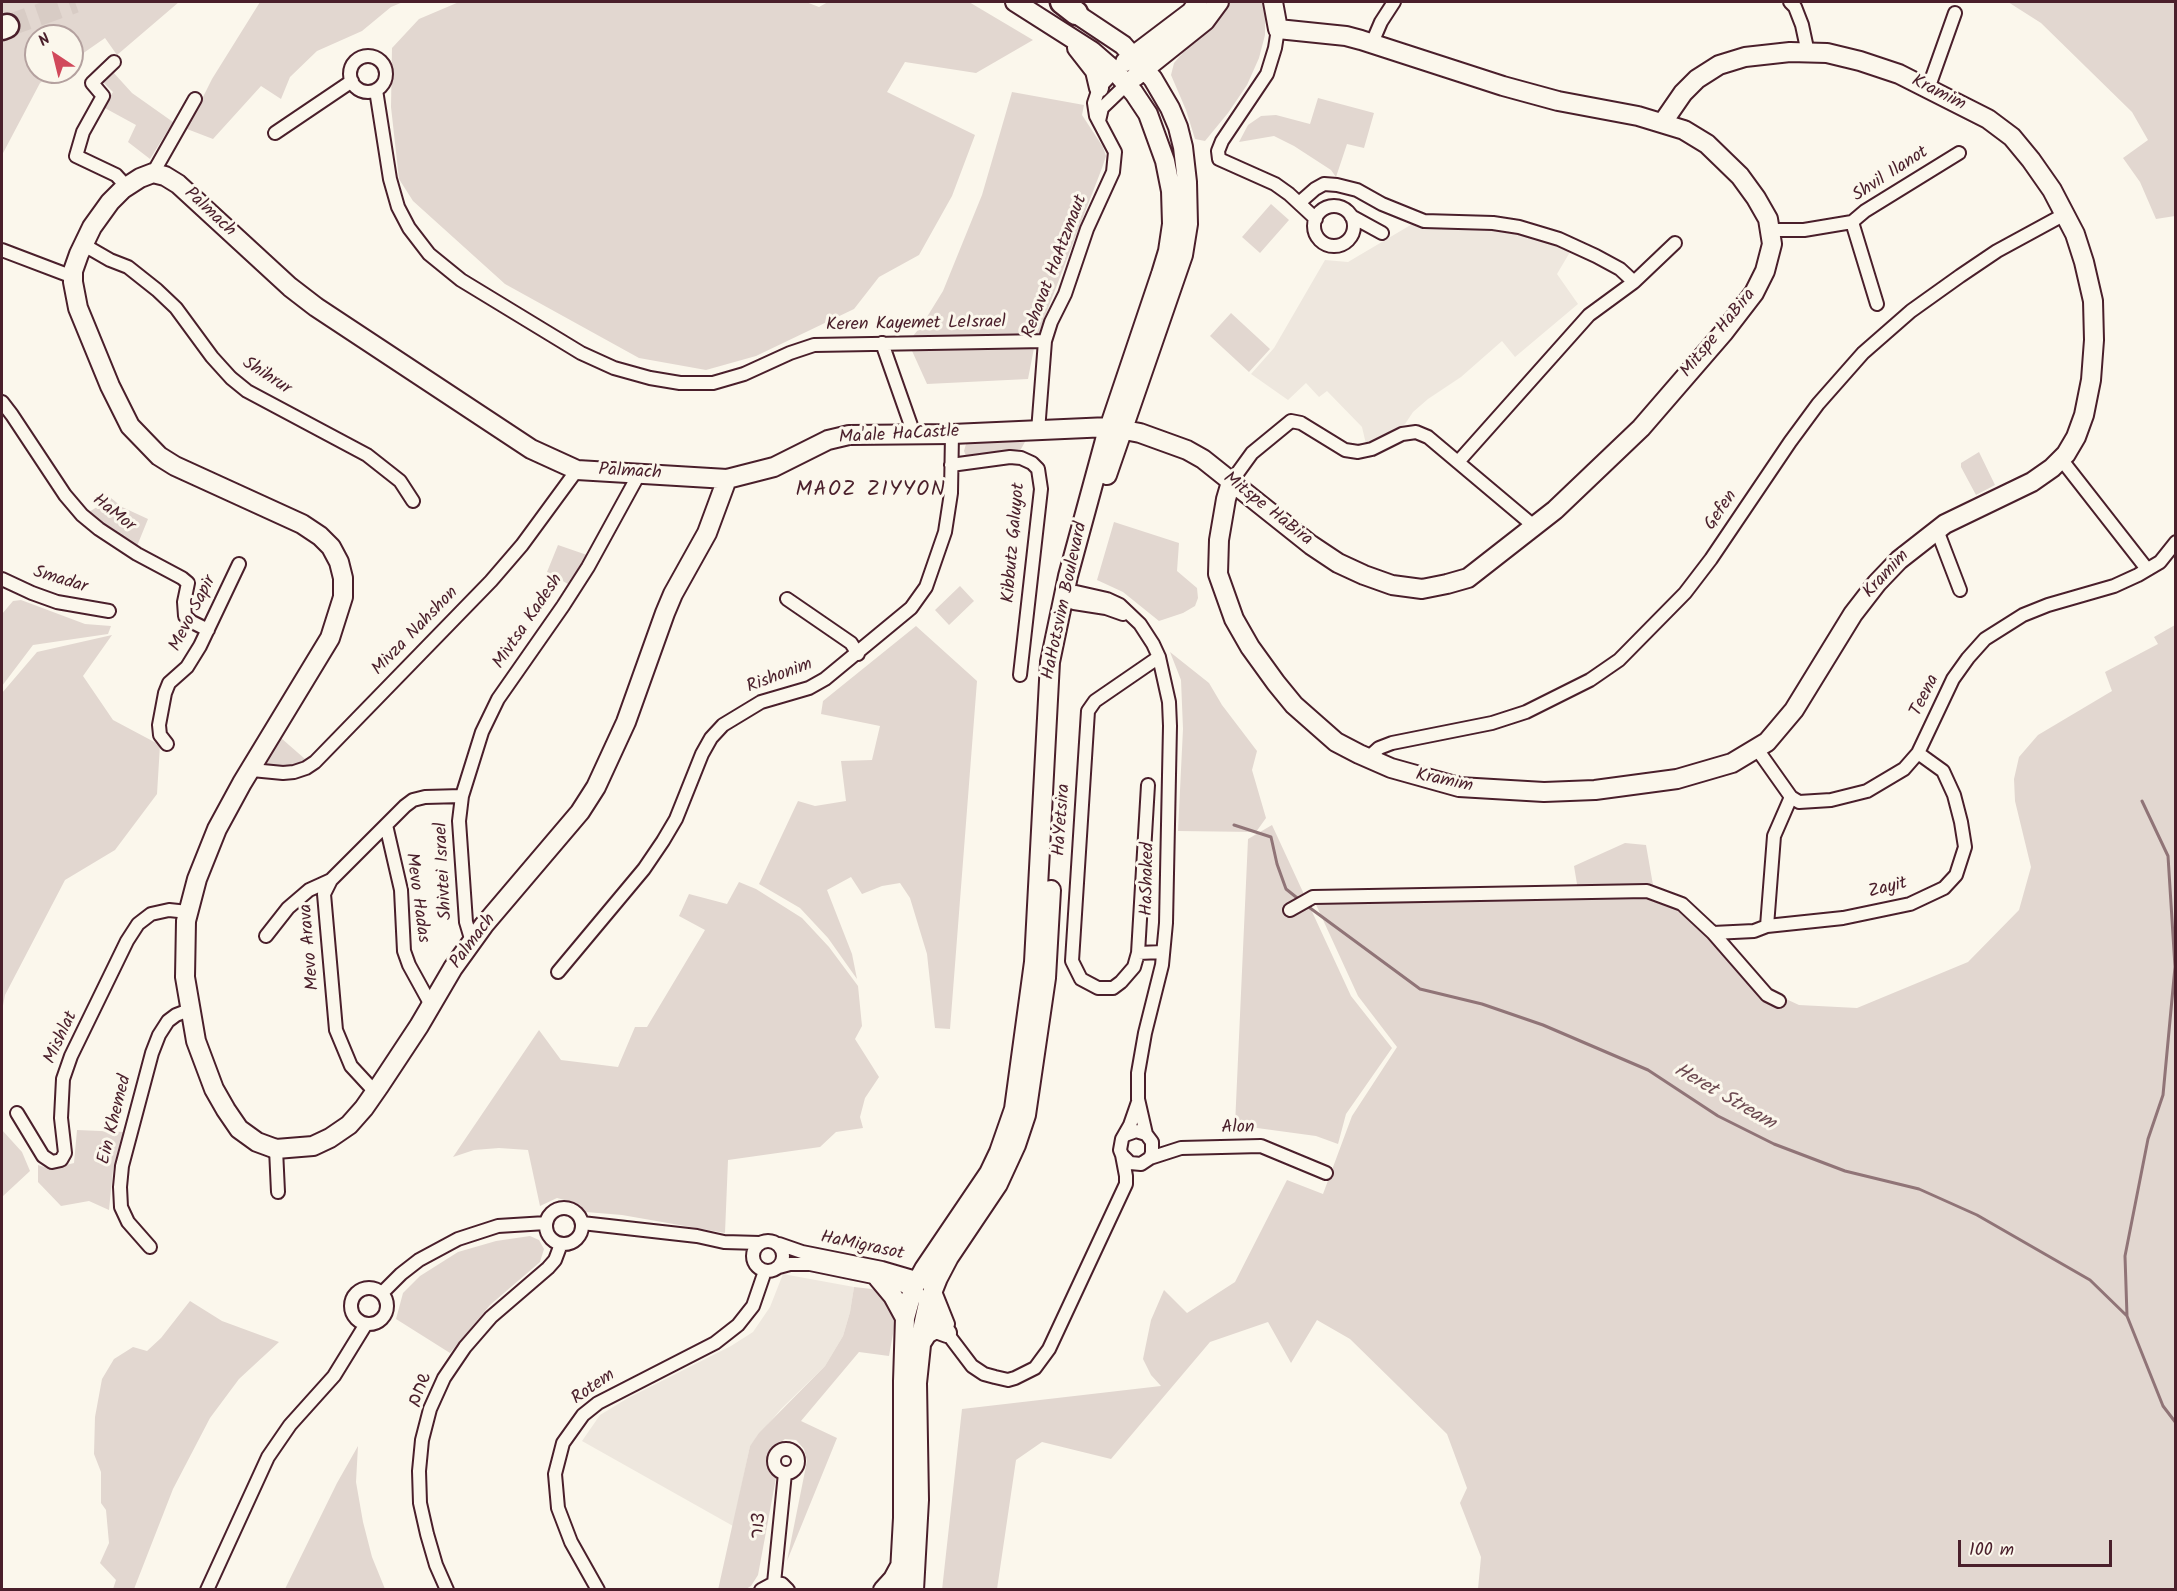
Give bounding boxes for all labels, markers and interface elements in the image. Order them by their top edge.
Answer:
north arrow [24,24,84,84]
text: N [33,27,56,54]
street label: Kramim [1907,71,1969,117]
street label: Shvil Ilanot [1849,143,1933,207]
street label: Palmach [179,184,239,242]
street label: Rehavat HaAtzmaut [1019,192,1093,342]
street label: Mitspe HaBira [1677,285,1761,383]
street label: Keren Kayemet LeIsrael [826,313,1006,337]
street label: Shihrur [238,353,294,401]
street label: Ma'ale HaCastle [838,422,960,450]
street label: Palmach [598,461,662,485]
street label: Mitspe HaBira [1218,468,1316,552]
district label: MAOZ ZIYYON [796,478,946,504]
street label: Kibbutz Galuyot [999,482,1031,604]
street label: Gefen [1701,487,1743,535]
street label: HaMor [87,490,139,538]
street label: HaHotsvim Boulevard [1039,520,1093,682]
street label: Kramim [1859,546,1915,604]
street label: Smadar [30,563,90,599]
street label: Mivtsa Kadesh [489,570,569,674]
street label: Mevo Sapir [166,573,222,655]
street label: Mivza Nahshon [368,583,464,681]
street label: Rishonim [744,655,816,699]
street label: Teena [1907,672,1945,720]
street label: Kramim [1413,765,1475,799]
street label: HaYetsira [1050,783,1076,857]
street label: Shivtei Israel [432,822,458,920]
street label: HaShaked [1138,842,1160,916]
street label: Mevo Hadas [399,852,433,944]
street label: Zayit [1866,874,1910,904]
street label: Mevo Arava [296,903,326,991]
street label: Palmach [446,910,502,974]
street label: Mishlat [40,1008,84,1068]
water label: Heret Stream [1669,1059,1779,1137]
street label: Ein Khemed [94,1073,138,1167]
street label: Alon [1221,1118,1255,1140]
street label: HaMigrasot [818,1228,906,1266]
street label: Rotem [568,1365,620,1411]
street label: שחם [404,1370,438,1410]
street label: צור [748,1512,772,1540]
scale bar [1961,1528,2116,1566]
text: 100 m [1969,1536,2014,1565]

